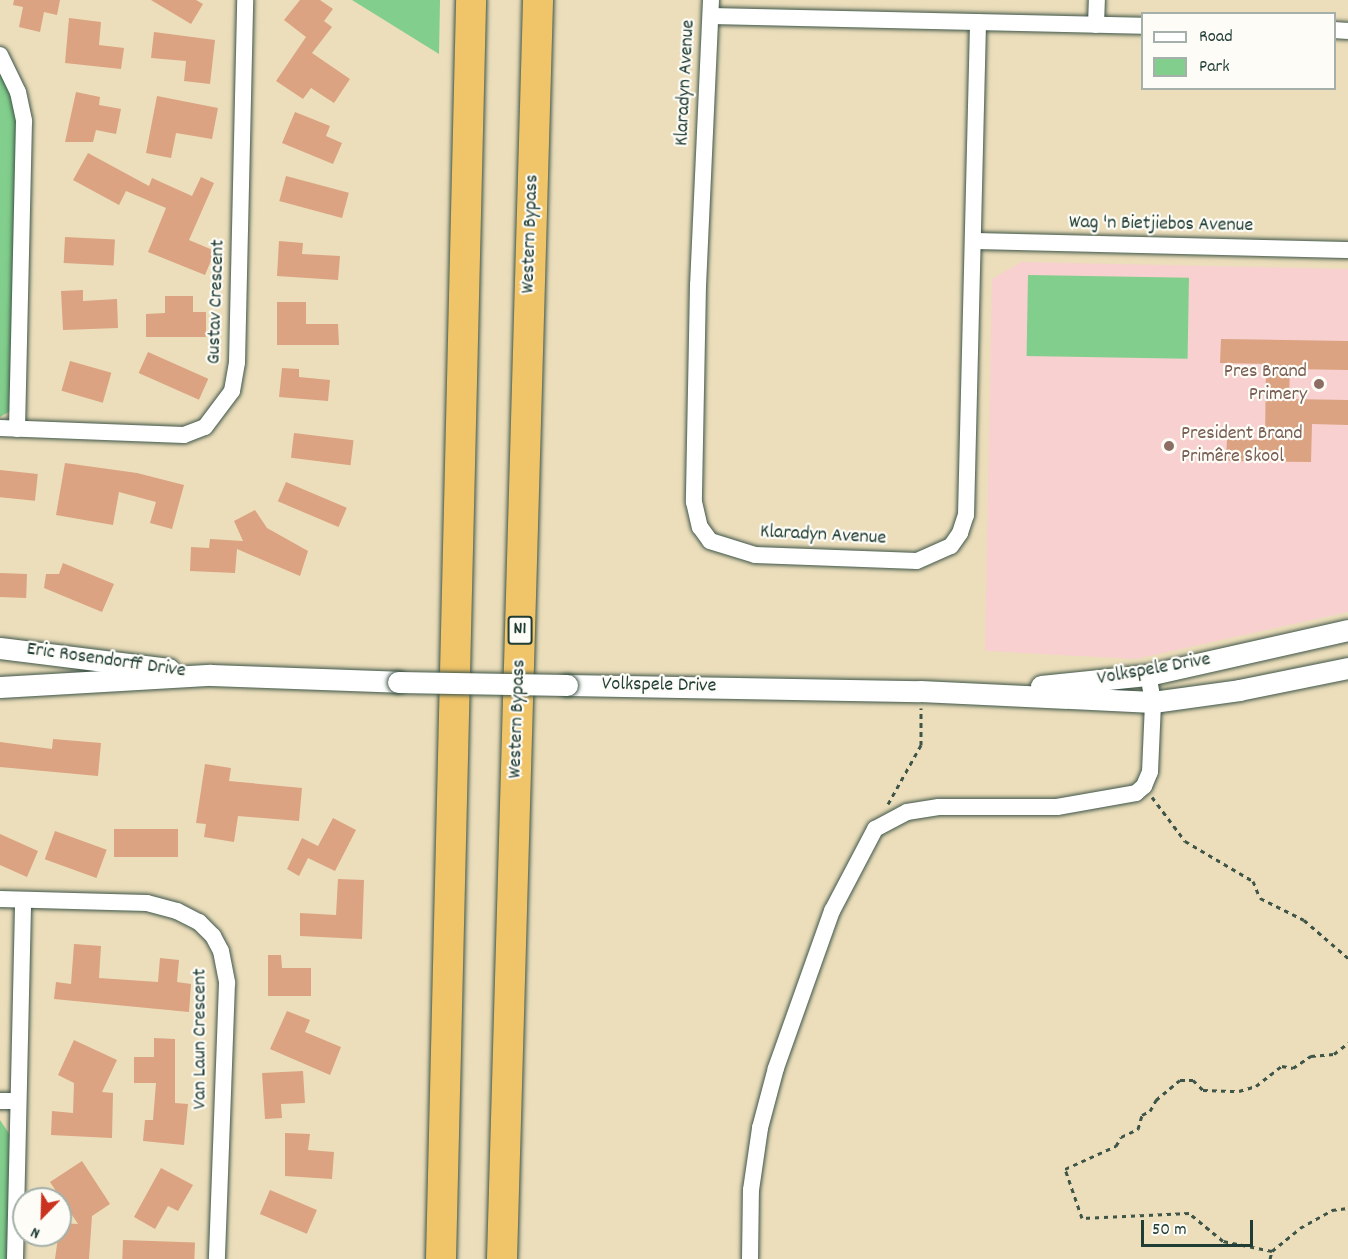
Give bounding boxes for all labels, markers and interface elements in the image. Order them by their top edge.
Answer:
legend [1141,12,1336,90]
street label: Klaradyn Avenue [671,19,701,147]
text: Road [1199,25,1233,50]
text: Park [1199,55,1230,80]
street label: Western Bypass [517,174,545,294]
street label: Wag 'n Bietjiebos Avenue [1069,211,1253,239]
street label: Gustav Crescent [203,239,231,365]
place label: Pres Brand Primery [1224,360,1307,407]
marker: Pres Brand Primery [1312,377,1326,391]
place label: President Brand Primêre Skool [1181,422,1303,469]
marker: President Brand Primêre Skool [1162,439,1176,453]
street label: Klaradyn Avenue [759,521,887,551]
road number: N1 [506,615,534,645]
street label: Eric Rosendorff Drive [25,638,187,684]
street label: Volkspele Drive [1095,648,1213,692]
street label: Western Bypass [504,659,532,779]
street label: Volkspele Drive [601,673,717,699]
street label: Van Laun Crescent [189,969,213,1109]
north arrow [12,1187,72,1247]
scale bar [1144,1208,1256,1246]
text: 50 m [1152,1218,1187,1243]
text: N [27,1220,44,1244]

